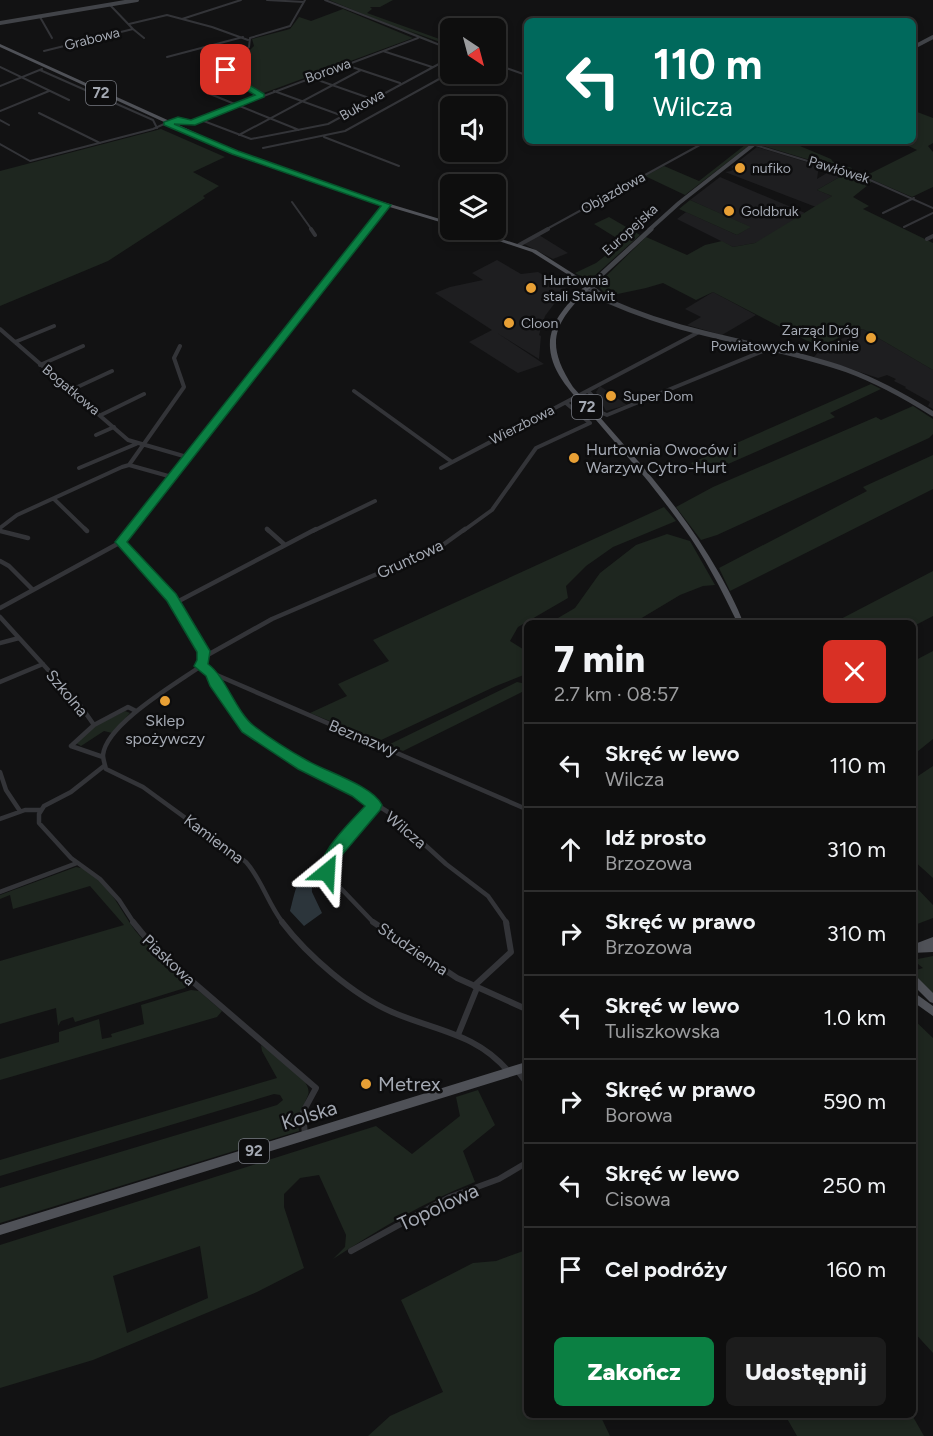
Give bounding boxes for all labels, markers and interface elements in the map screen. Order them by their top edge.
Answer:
north arrow [440,18,506,84]
map controls [440,18,506,240]
street label: Grabowa [62,24,122,54]
text: 110 m [653,39,762,90]
icon: left [554,42,632,120]
pin [200,44,251,95]
icon: arrive [209,53,242,86]
street label: Borowa [303,55,353,87]
road number: 72 [86,81,116,105]
street label: Bukowa [337,85,387,125]
text: Wilcza [653,90,733,123]
button: sound [440,96,506,162]
street label: Pawłówek [806,153,872,187]
place label: nufiko [752,160,791,177]
marker: nufiko [733,161,747,175]
street label: Objazdowa [578,168,648,218]
button: layers [440,174,506,240]
street label: Europejska [599,201,661,259]
place label: Goldbruk [741,203,799,220]
marker: Goldbruk [722,204,736,218]
place label: Hurtownia stali Stalwit [543,272,615,305]
marker: Hurtownia stali Stalwit [524,281,538,295]
place label: Cloon [521,315,558,332]
marker: Cloon [502,316,516,330]
place label: Zarząd Dróg Powiatowych w Koninie [711,322,859,355]
marker: Zarząd Dróg Powiatowych w Koninie [864,331,878,345]
street label: Bogatkowa [39,361,103,419]
place label: Super Dom [623,388,693,405]
marker: Super Dom [604,389,618,403]
road number: 72 [572,395,602,419]
street label: Wierzbowa [487,402,557,448]
place label: Hurtownia Owoców i Warzyw Cytro-Hurt [586,440,737,477]
marker: Hurtownia Owoców i Warzyw Cytro-Hurt [567,451,581,465]
street label: Gruntowa [374,535,446,583]
text: 7 min [554,638,645,681]
button: close [823,640,886,703]
street label: Szkolna [42,666,92,720]
text: 2.7 km · 08:57 [554,682,679,706]
marker: Sklep spożywczy [158,694,172,708]
place label: Sklep spożywczy [125,711,205,748]
street label: Beznazwy [326,716,401,761]
text: Skręć w lewo [605,740,740,767]
icon: left [554,749,587,782]
text: 110 m [830,752,886,779]
text: Wilcza [605,767,664,791]
street label: Wilcza [382,808,430,852]
street label: Kamienna [180,810,248,868]
text: Idź prosto [605,824,706,851]
icon: ahead [554,833,587,866]
text: 310 m [827,836,886,863]
position arrow [295,840,359,904]
text: Brzozowa [605,851,692,875]
text: Skręć w prawo [605,908,755,935]
icon: right [554,917,587,950]
street label: Studzienna [374,919,452,979]
text: 310 m [827,920,886,947]
street label: Piaskowa [138,931,200,989]
text: Brzozowa [605,935,692,959]
text: Skręć w lewo [605,992,740,1019]
icon: left [554,1001,587,1034]
text: 1.0 km [823,1004,886,1031]
text: Tuliszkowska [605,1019,720,1043]
place label: Metrex [378,1072,441,1096]
text: Skręć w prawo [605,1076,755,1103]
marker: Metrex [359,1077,373,1091]
icon: right [554,1085,587,1118]
text: 590 m [823,1088,886,1115]
street label: Kolska [278,1095,340,1135]
text: Borowa [605,1103,673,1127]
road number: 92 [239,1139,269,1163]
text: Skręć w lewo [605,1160,740,1187]
icon: left [554,1169,587,1202]
text: 250 m [823,1172,886,1199]
street label: Topolowa [394,1178,482,1236]
text: Cisowa [605,1187,670,1211]
icon: arrive [554,1253,587,1286]
text: Cel podróży [605,1256,727,1283]
text: 160 m [826,1256,886,1283]
button: Zakończ [554,1337,714,1406]
button: Udostępnij [726,1337,886,1406]

